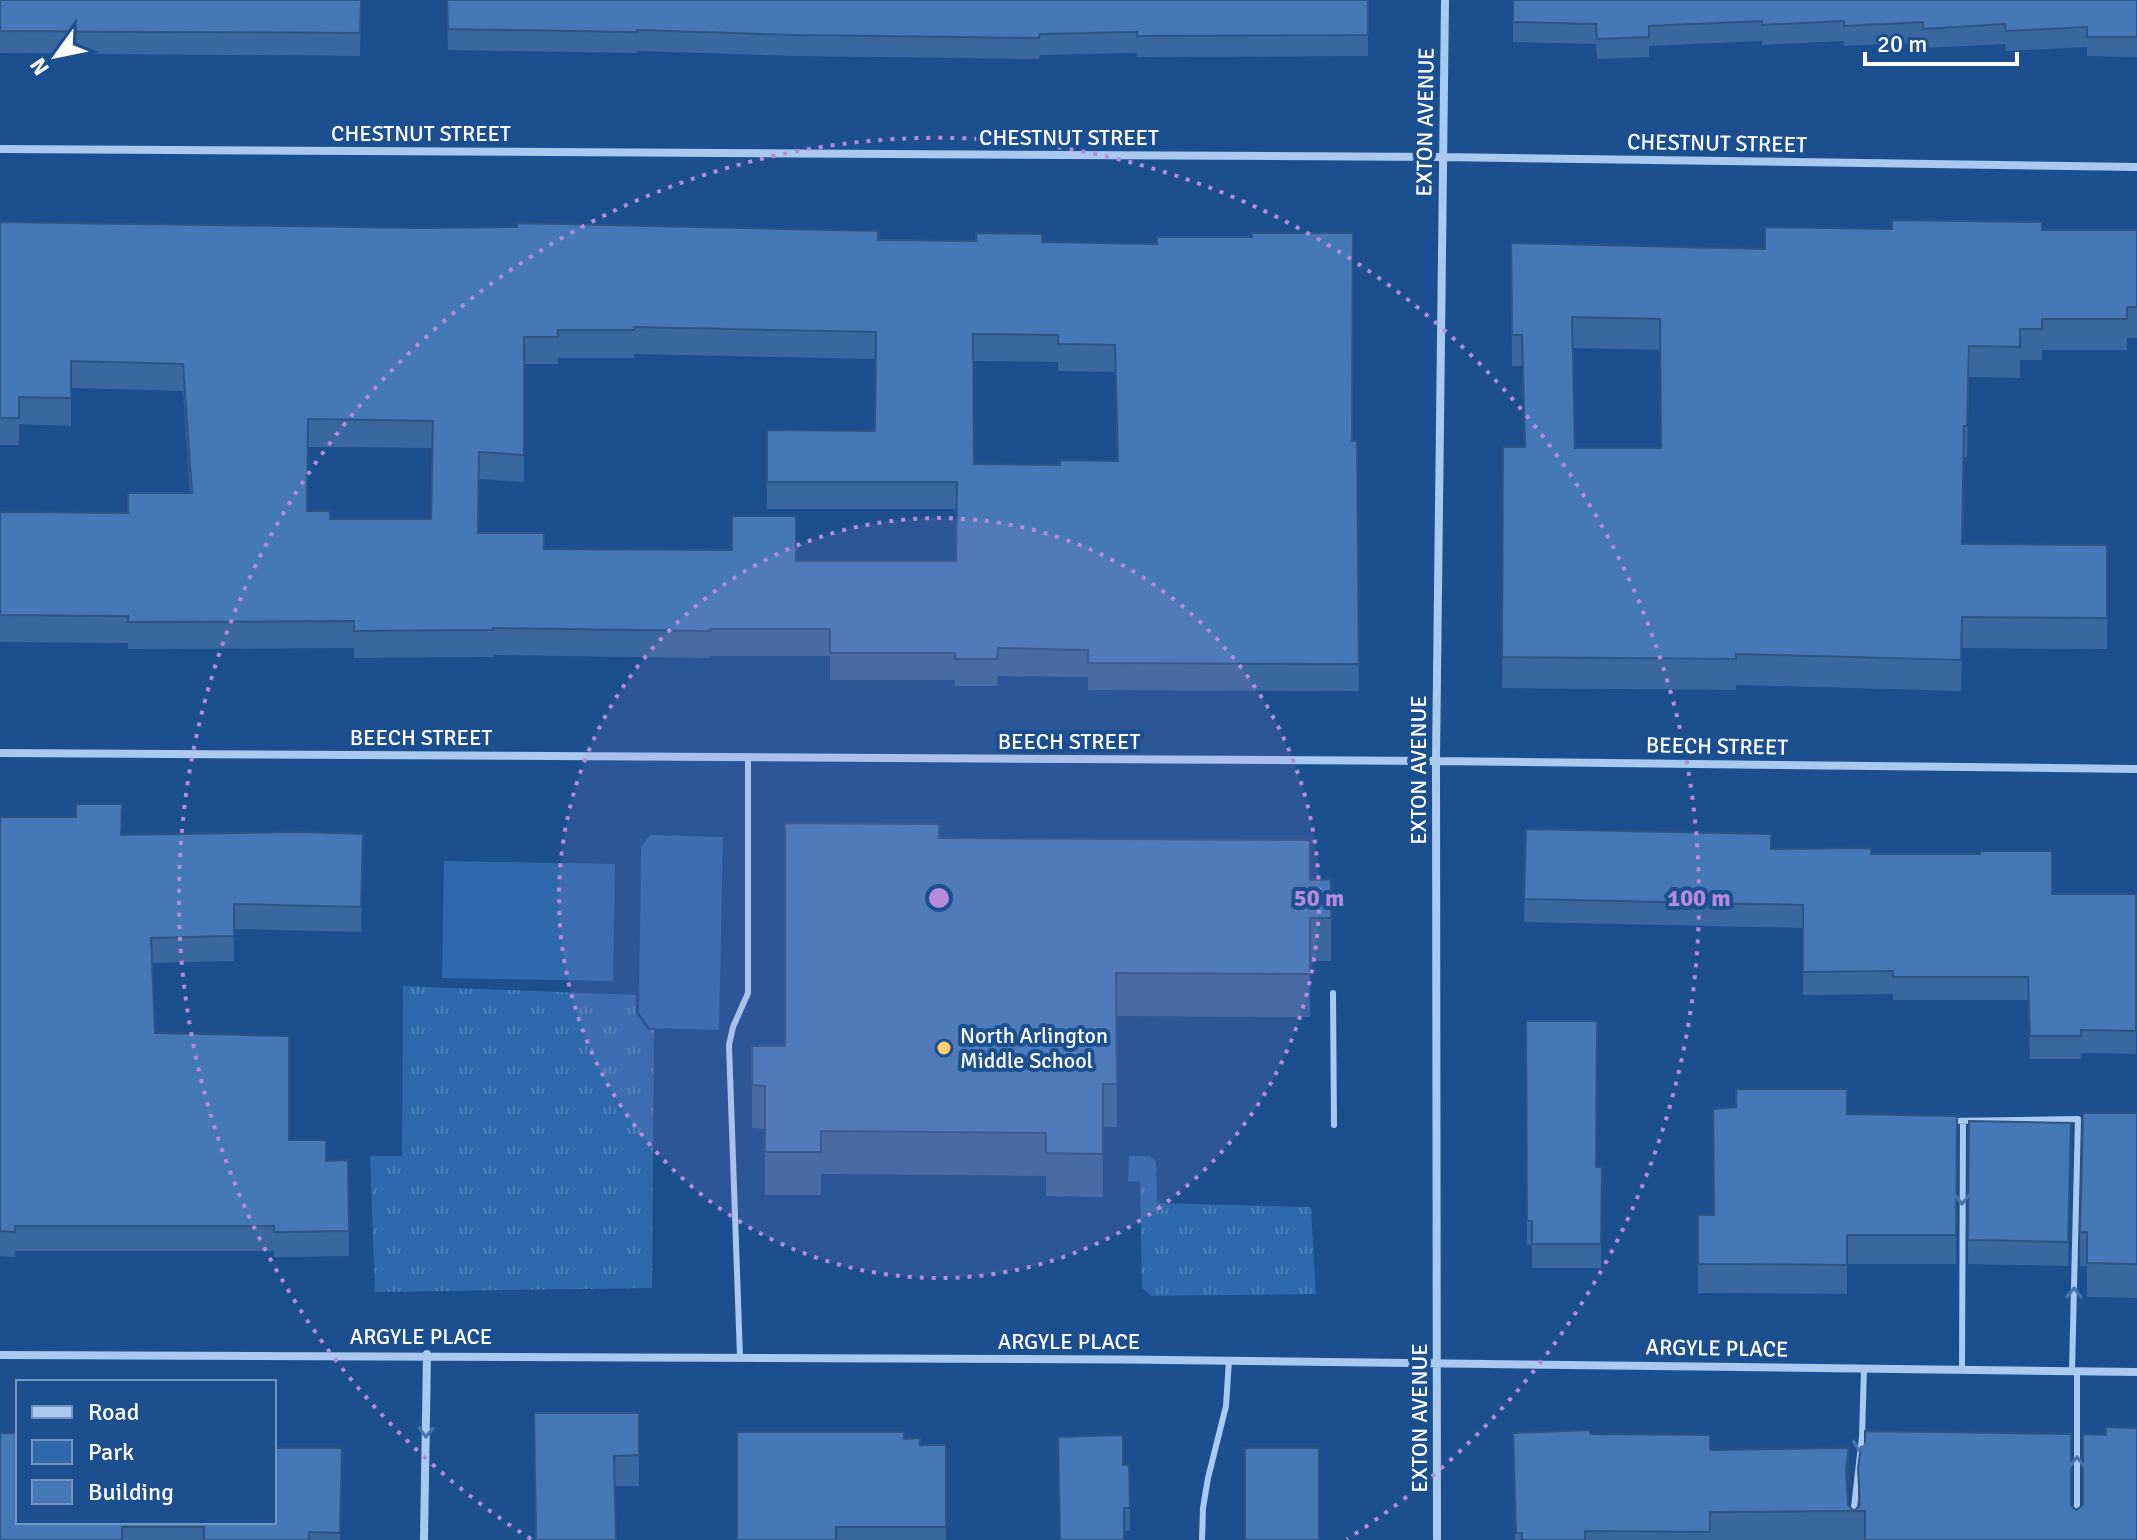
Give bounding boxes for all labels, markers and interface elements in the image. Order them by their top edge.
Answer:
north arrow [16,16,96,96]
scale bar [1865,16,2017,66]
text: 20 m [1877,29,1927,59]
street label: EXTON AVENUE [1410,47,1440,197]
text: N [24,53,55,80]
street label: CHESTNUT STREET [331,120,511,147]
street label: CHESTNUT STREET [979,124,1159,151]
street label: CHESTNUT STREET [1627,128,1807,158]
street label: EXTON AVENUE [1405,695,1432,845]
street label: BEECH STREET [350,724,492,751]
street label: BEECH STREET [998,728,1140,755]
street label: BEECH STREET [1646,731,1789,761]
text: 50 m [1294,883,1344,913]
text: 100 m [1667,883,1731,913]
centre of rings [925,884,953,912]
place label: North Arlington Middle School [960,1022,1108,1074]
marker: North Arlington Middle School [935,1039,953,1057]
one-way arrow [1953,1193,1971,1206]
one-way arrow [2065,1286,2082,1299]
street label: ARGYLE PLACE [350,1323,492,1350]
street label: ARGYLE PLACE [998,1328,1140,1355]
street label: ARGYLE PLACE [1645,1333,1789,1363]
street label: EXTON AVENUE [1406,1343,1433,1493]
legend [16,1380,276,1524]
text: Road [88,1397,139,1427]
one-way arrow [417,1426,434,1439]
text: Park [88,1437,134,1467]
one-way arrow [1852,1439,1869,1453]
one-way arrow [2068,1455,2086,1468]
text: Building [88,1477,174,1507]

